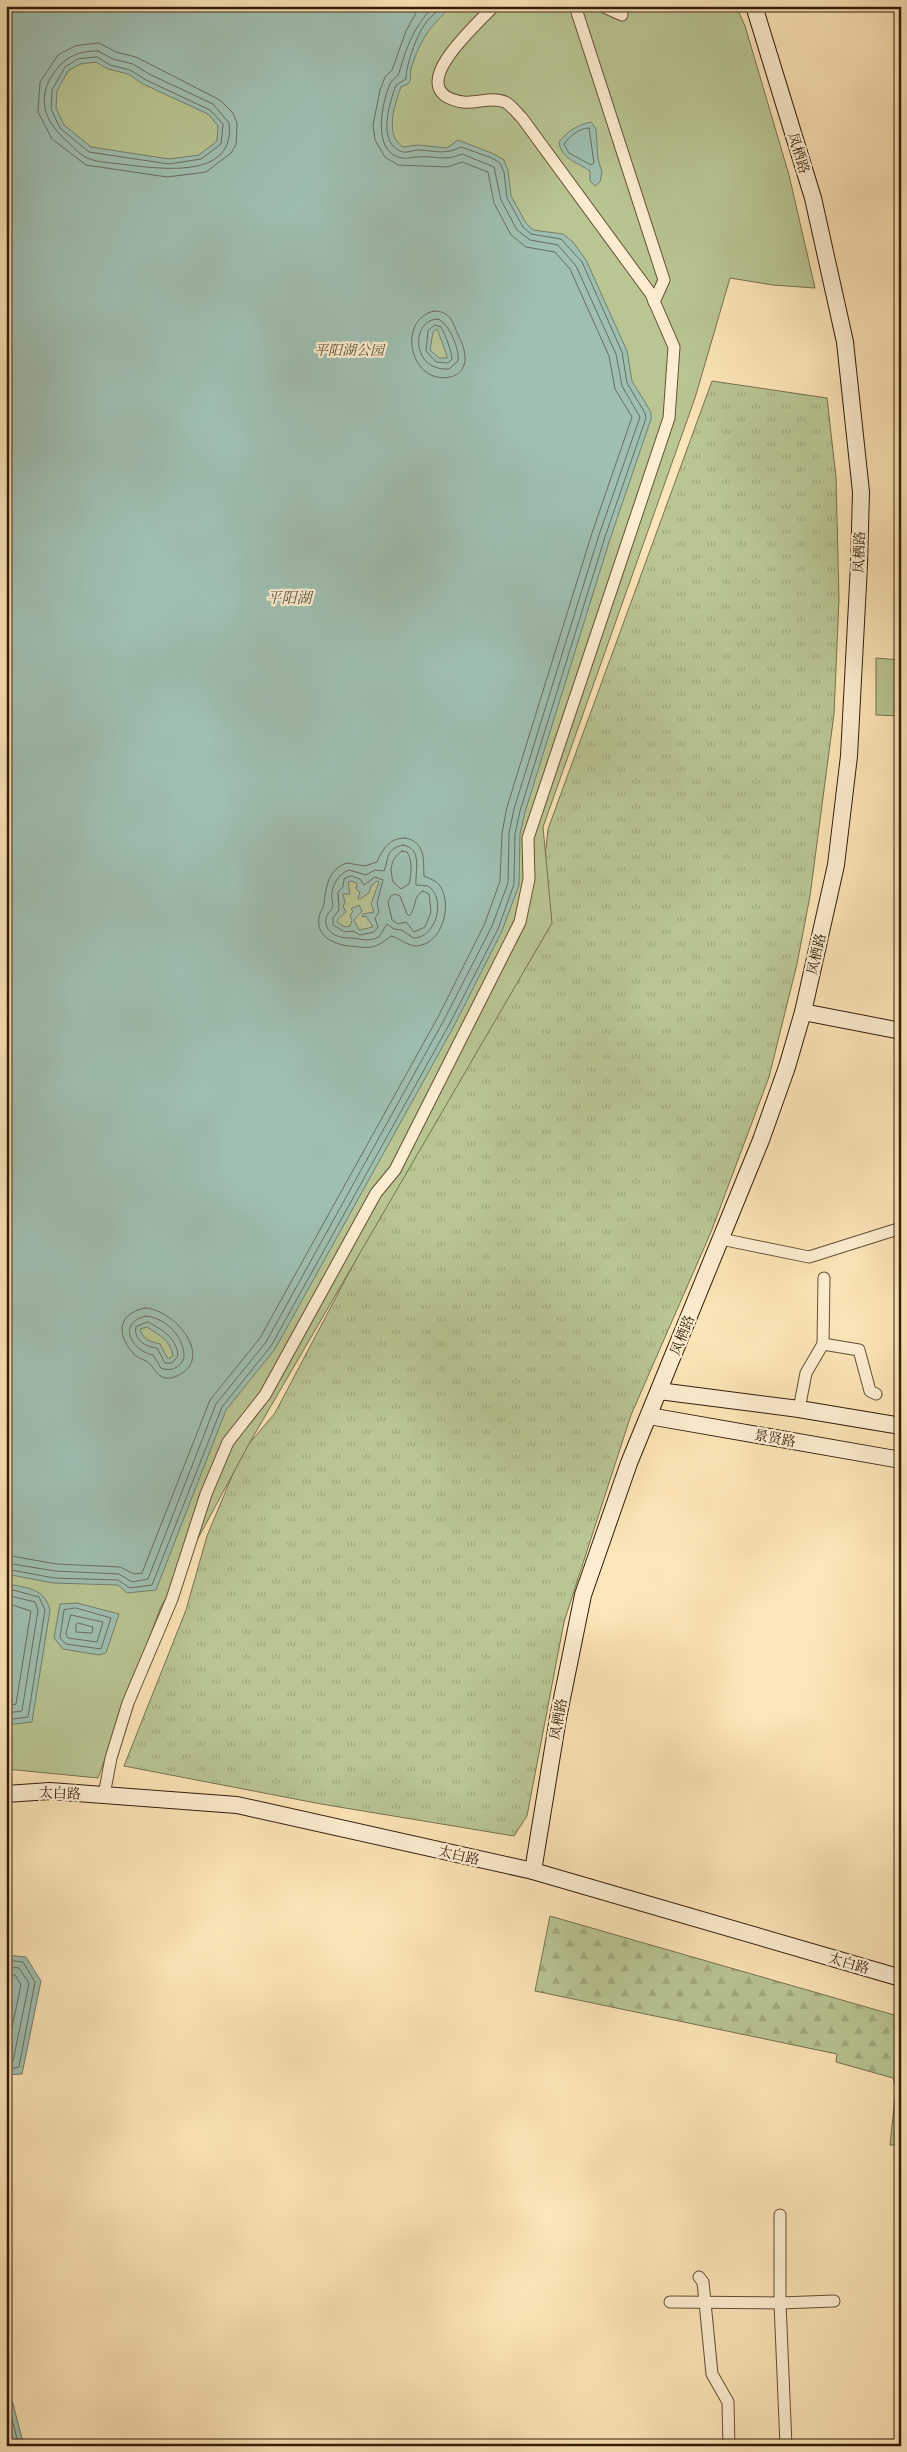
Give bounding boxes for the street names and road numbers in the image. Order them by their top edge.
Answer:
street label: 凤栖路 [784,131,813,176]
street label: 凤栖路 [850,531,869,573]
street label: 凤栖路 [803,932,829,976]
street label: 凤栖路 [667,1313,698,1358]
street label: 景贤路 [753,1426,797,1451]
street label: 凤栖路 [546,1697,571,1741]
street label: 太白路 [39,1784,81,1803]
street label: 太白路 [437,1842,481,1868]
street label: 太白路 [826,1950,871,1977]

